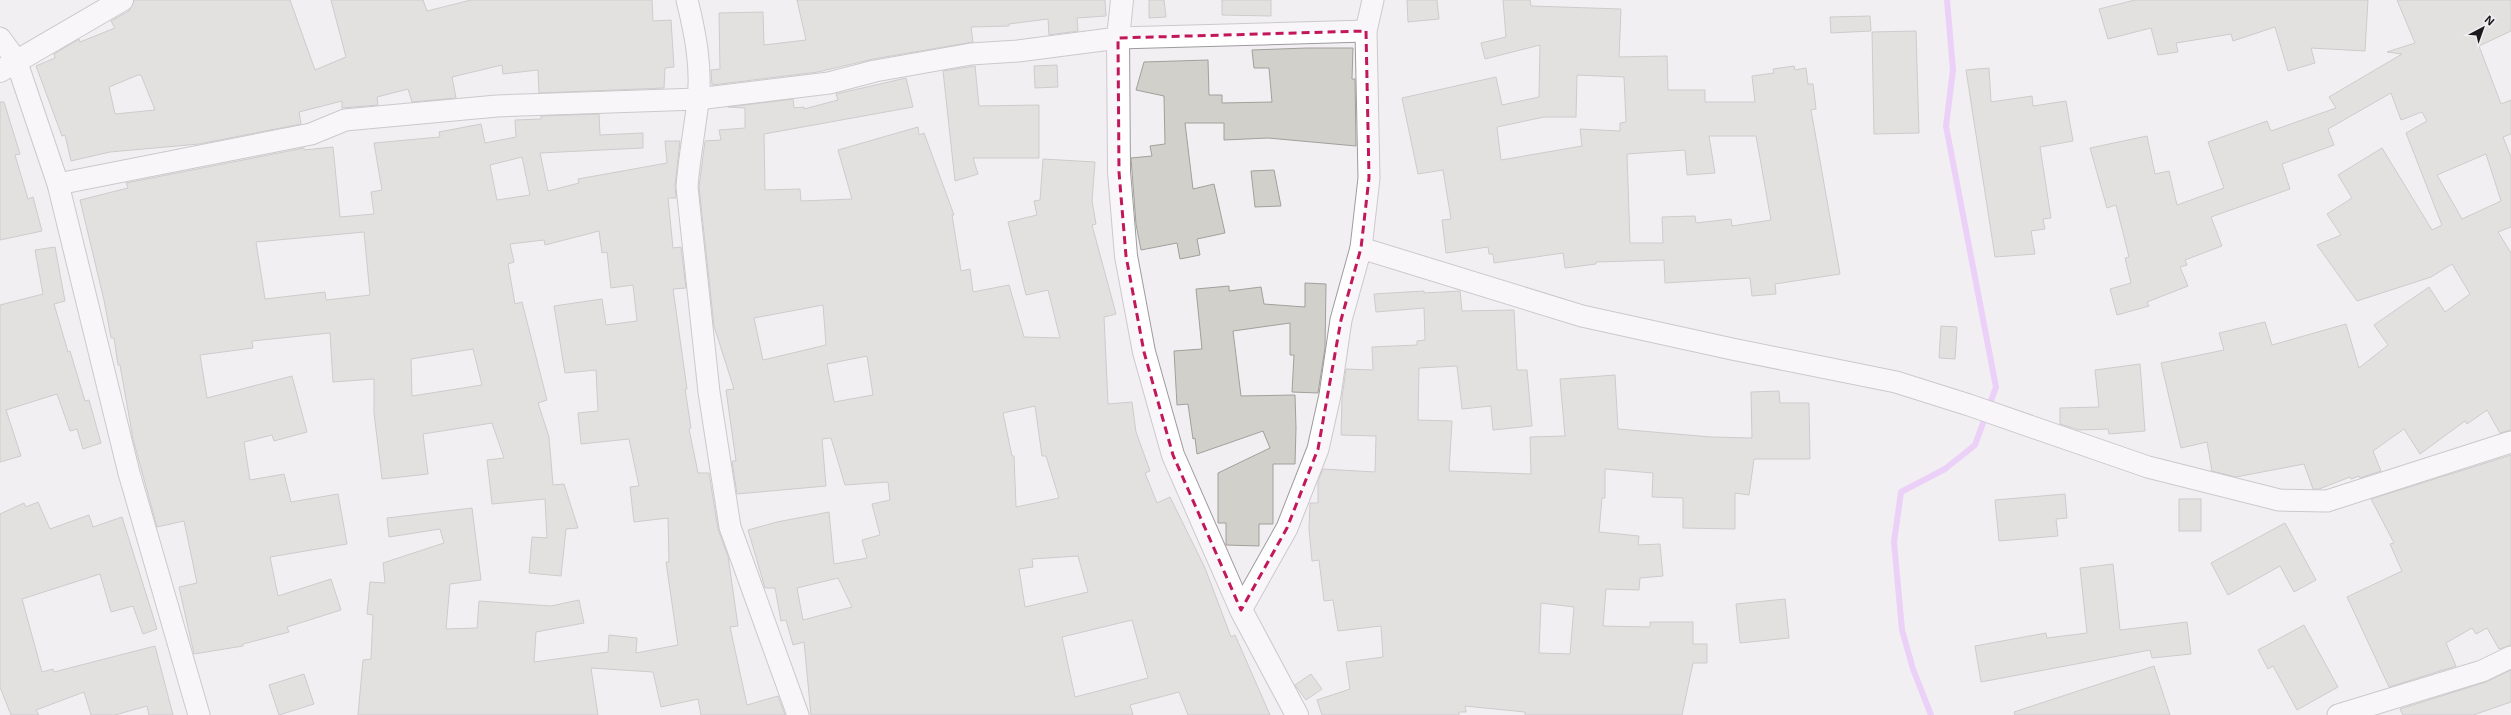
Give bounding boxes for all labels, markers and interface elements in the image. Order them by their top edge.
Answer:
north arrow [2463,8,2503,48]
text: N [2482,12,2497,28]

